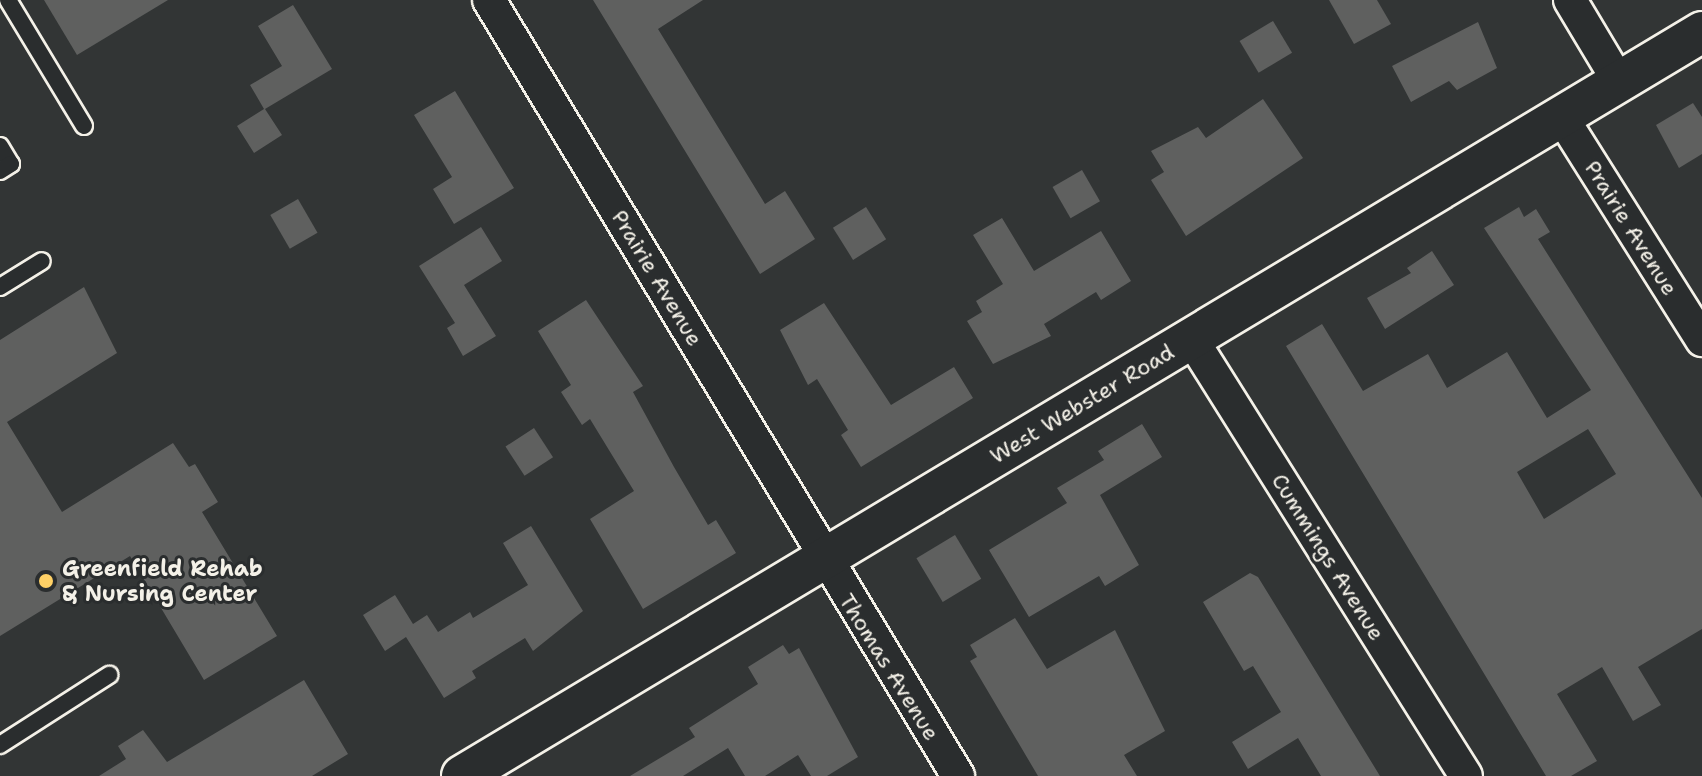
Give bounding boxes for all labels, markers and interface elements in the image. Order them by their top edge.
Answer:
street label: Prairie Avenue [1579,156,1683,300]
street label: Prairie Avenue [606,205,708,351]
street label: West Webster Road [985,339,1179,469]
street label: Cummings Avenue [1266,469,1390,645]
place label: Greenfield Rehab & Nursing Center [62,555,263,606]
marker: Greenfield Rehab & Nursing Center [37,572,55,590]
street label: Thomas Avenue [833,589,945,745]

